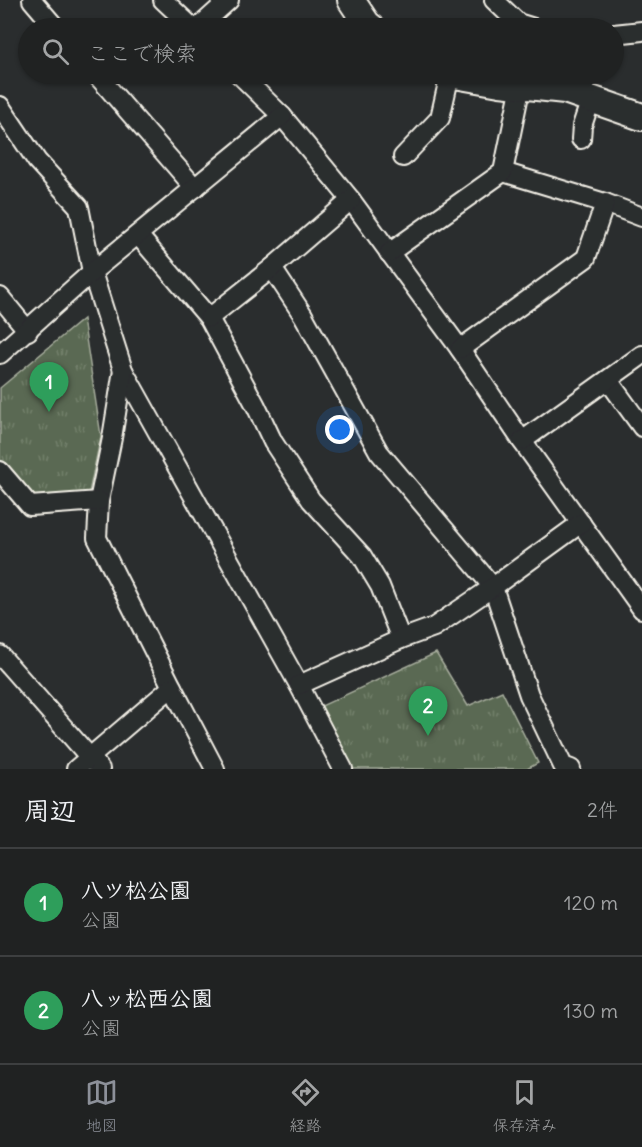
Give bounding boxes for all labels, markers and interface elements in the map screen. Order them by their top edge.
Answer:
search box [18,18,624,84]
icon: search [39,35,72,68]
text: ここで検索 [87,39,197,67]
pin: 1 [29,362,68,412]
your location [325,415,354,444]
pin: 2 [408,686,448,736]
text: 周辺 [24,794,76,827]
text: 2件 [587,797,618,822]
text: 八ツ松公園 [81,876,191,904]
text: 1 [40,890,47,915]
text: 120 m [564,890,618,915]
text: 公園 [81,907,121,932]
text: 八ッ松西公園 [81,984,213,1012]
text: 2 [38,998,49,1023]
text: 130 m [563,998,618,1023]
text: 公園 [81,1015,121,1040]
tab: 地図 [85,1076,118,1136]
tab: 経路 [289,1076,322,1136]
tab: 保存済み [493,1076,557,1136]

